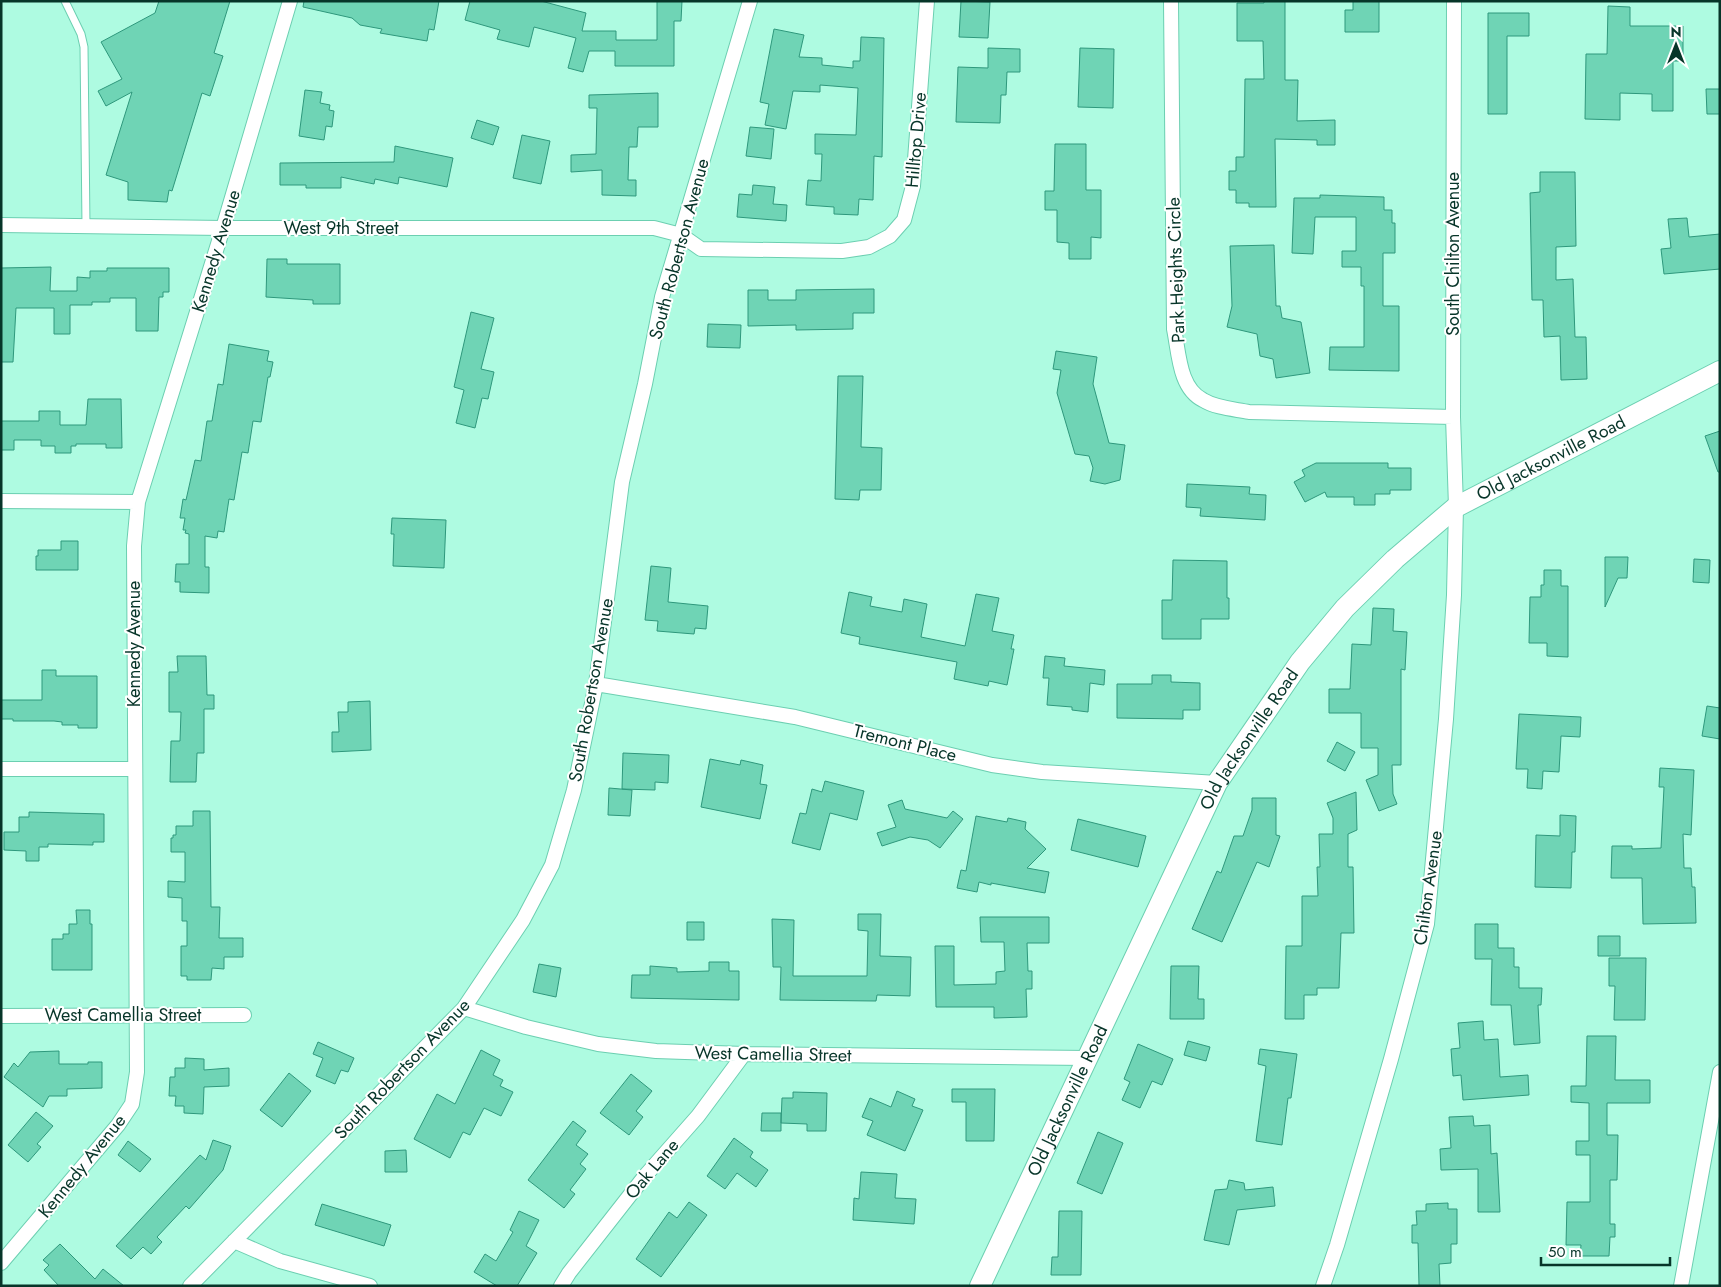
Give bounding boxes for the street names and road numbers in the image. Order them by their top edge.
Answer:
street label: Hilltop Drive [899,91,933,189]
street label: South Robertson Avenue [642,156,716,342]
street label: South Chilton Avenue [1440,172,1466,336]
street label: Kennedy Avenue [185,187,247,315]
street label: Park Heights Circle [1160,197,1192,343]
street label: West 9th Street [283,215,399,241]
street label: Old Jacksonville Road [1472,409,1630,507]
street label: Kennedy Avenue [121,581,147,707]
street label: South Robertson Avenue [562,596,620,784]
street label: Old Jacksonville Road [1193,663,1305,814]
street label: Tremont Place [851,718,959,768]
street label: Chilton Avenue [1407,829,1449,947]
street label: South Robertson Avenue [328,993,476,1145]
street label: West Camellia Street [45,1002,202,1028]
street label: Old Jacksonville Road [1021,1021,1114,1180]
street label: West Camellia Street [694,1040,852,1068]
street label: Kennedy Avenue [32,1109,132,1223]
street label: Oak Lane [619,1133,685,1205]

